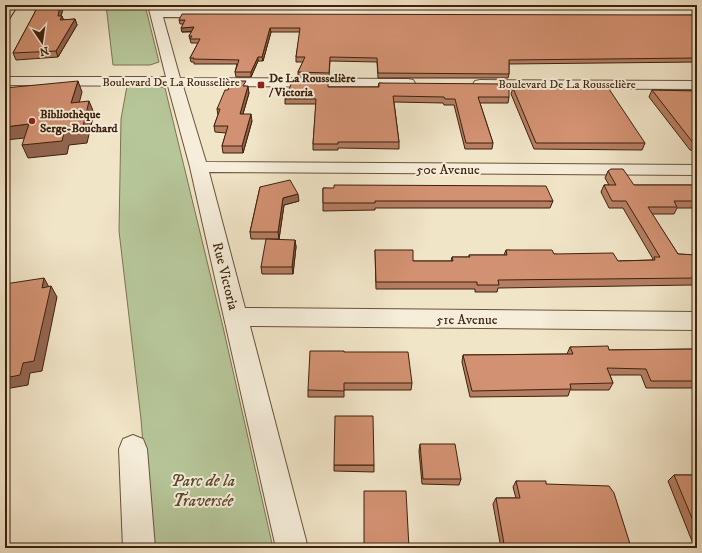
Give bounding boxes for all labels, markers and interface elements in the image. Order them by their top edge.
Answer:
north arrow [22,22,62,62]
text: N [38,43,50,59]
place label: De La Rousselière / Victoria [268,71,355,100]
street label: Boulevard De La Rousselière [102,75,240,90]
street label: Boulevard De La Rousselière [498,77,636,92]
marker: De La Rousselière / Victoria [256,80,266,90]
place label: Bibliothèque Serge-Bouchard [40,107,119,136]
marker: Bibliothèque Serge-Bouchard [27,116,37,126]
street label: 50e Avenue [416,161,480,179]
street label: Rue Victoria [208,240,242,312]
street label: 51e Avenue [436,311,498,329]
park label: Parc de la Traversée [171,470,235,512]

